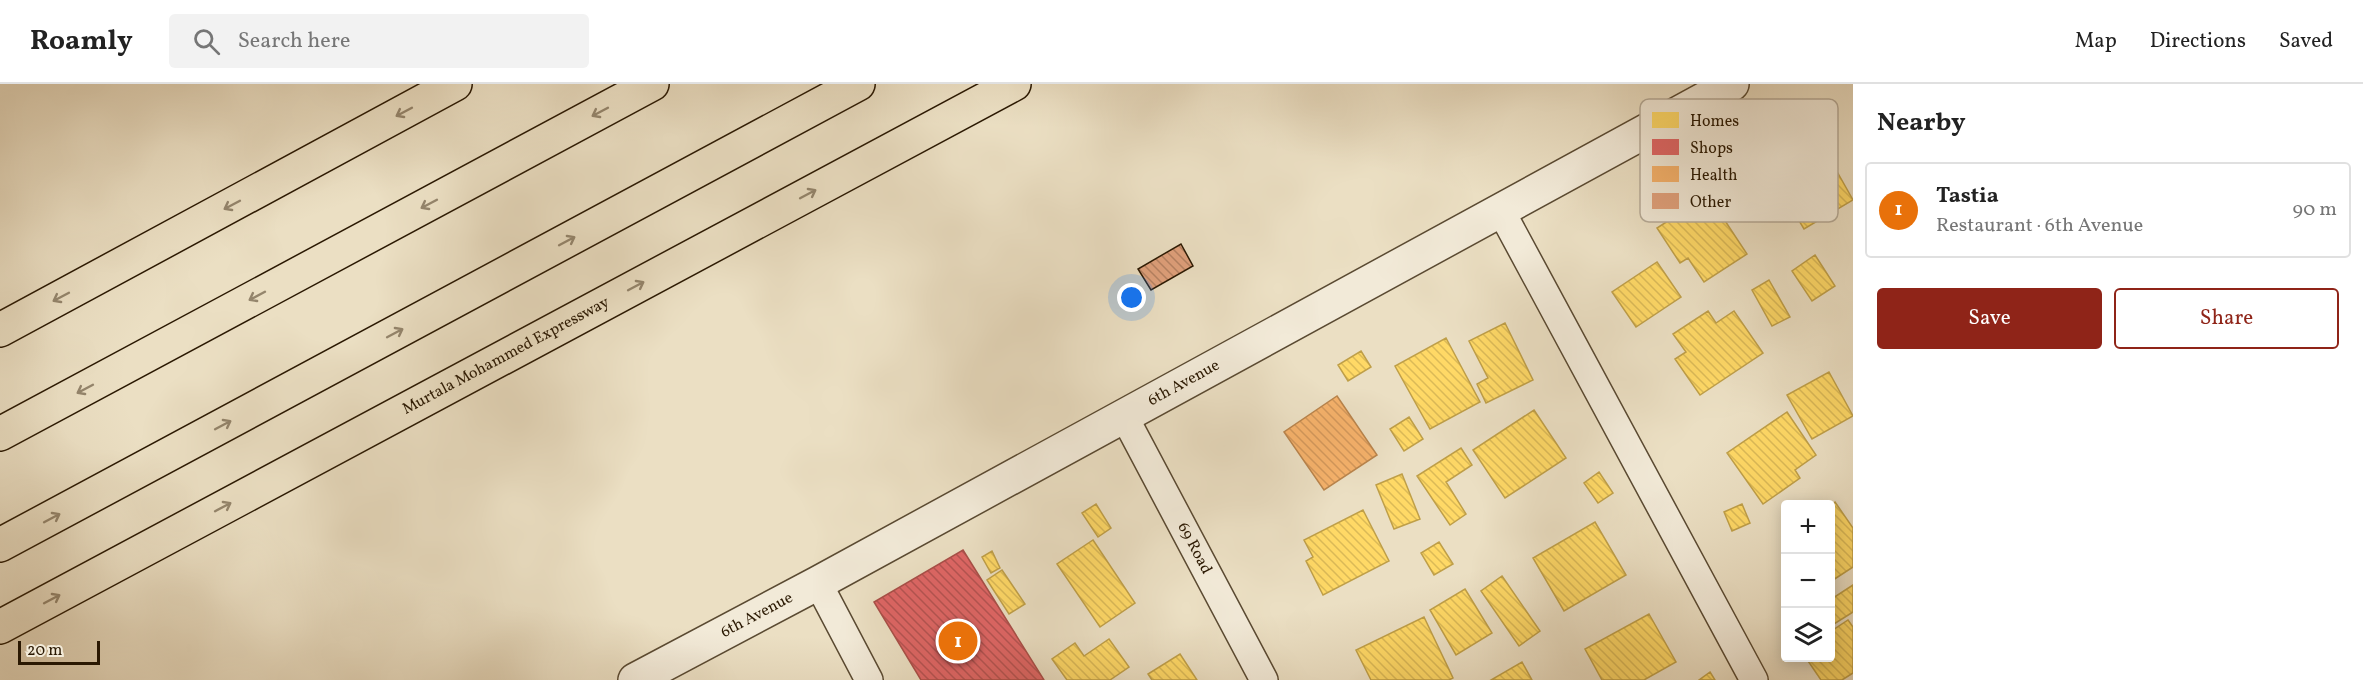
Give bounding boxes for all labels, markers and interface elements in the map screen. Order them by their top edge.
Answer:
search box [169,14,589,68]
text: Roamly [30,22,133,61]
icon: search [190,25,223,58]
text: Search here [238,26,350,57]
text: Map [2075,27,2117,56]
text: Directions [2150,27,2246,56]
text: Saved [2279,27,2333,56]
legend [1640,99,1838,222]
text: Nearby [1877,105,1966,141]
one-way arrow [396,106,413,118]
one-way arrow [592,107,610,118]
text: Homes [1690,111,1739,133]
text: Shops [1690,138,1733,160]
text: Health [1690,165,1738,187]
text: Tastia [1936,181,1999,212]
one-way arrow [799,188,816,200]
text: Other [1690,192,1731,214]
text: 1 [1894,196,1903,224]
text: 90 m [2293,196,2337,224]
one-way arrow [420,199,438,210]
one-way arrow [224,200,242,211]
text: Restaurant · 6th Avenue [1936,212,2143,240]
one-way arrow [557,235,575,246]
one-way arrow [627,280,644,292]
your location [1117,283,1146,312]
button: Save [1877,288,2102,349]
button: Share [2114,288,2339,349]
one-way arrow [249,290,266,302]
street label: Murtala Mohammed Expressway [399,291,614,420]
one-way arrow [52,292,70,303]
one-way arrow [386,327,403,339]
street label: 6th Avenue [1144,355,1224,412]
one-way arrow [77,383,94,395]
one-way arrow [214,419,231,431]
map controls [1781,500,1835,662]
button: + [1781,500,1835,554]
one-way arrow [214,501,232,512]
one-way arrow [42,512,60,523]
street label: 69 Road [1171,519,1217,578]
button: − [1781,554,1835,608]
street label: 6th Avenue [717,587,797,644]
one-way arrow [42,593,60,605]
button: layers [1781,608,1835,662]
pin: 1 [938,618,978,664]
scale bar [18,638,100,666]
text: 20 m [27,640,62,662]

